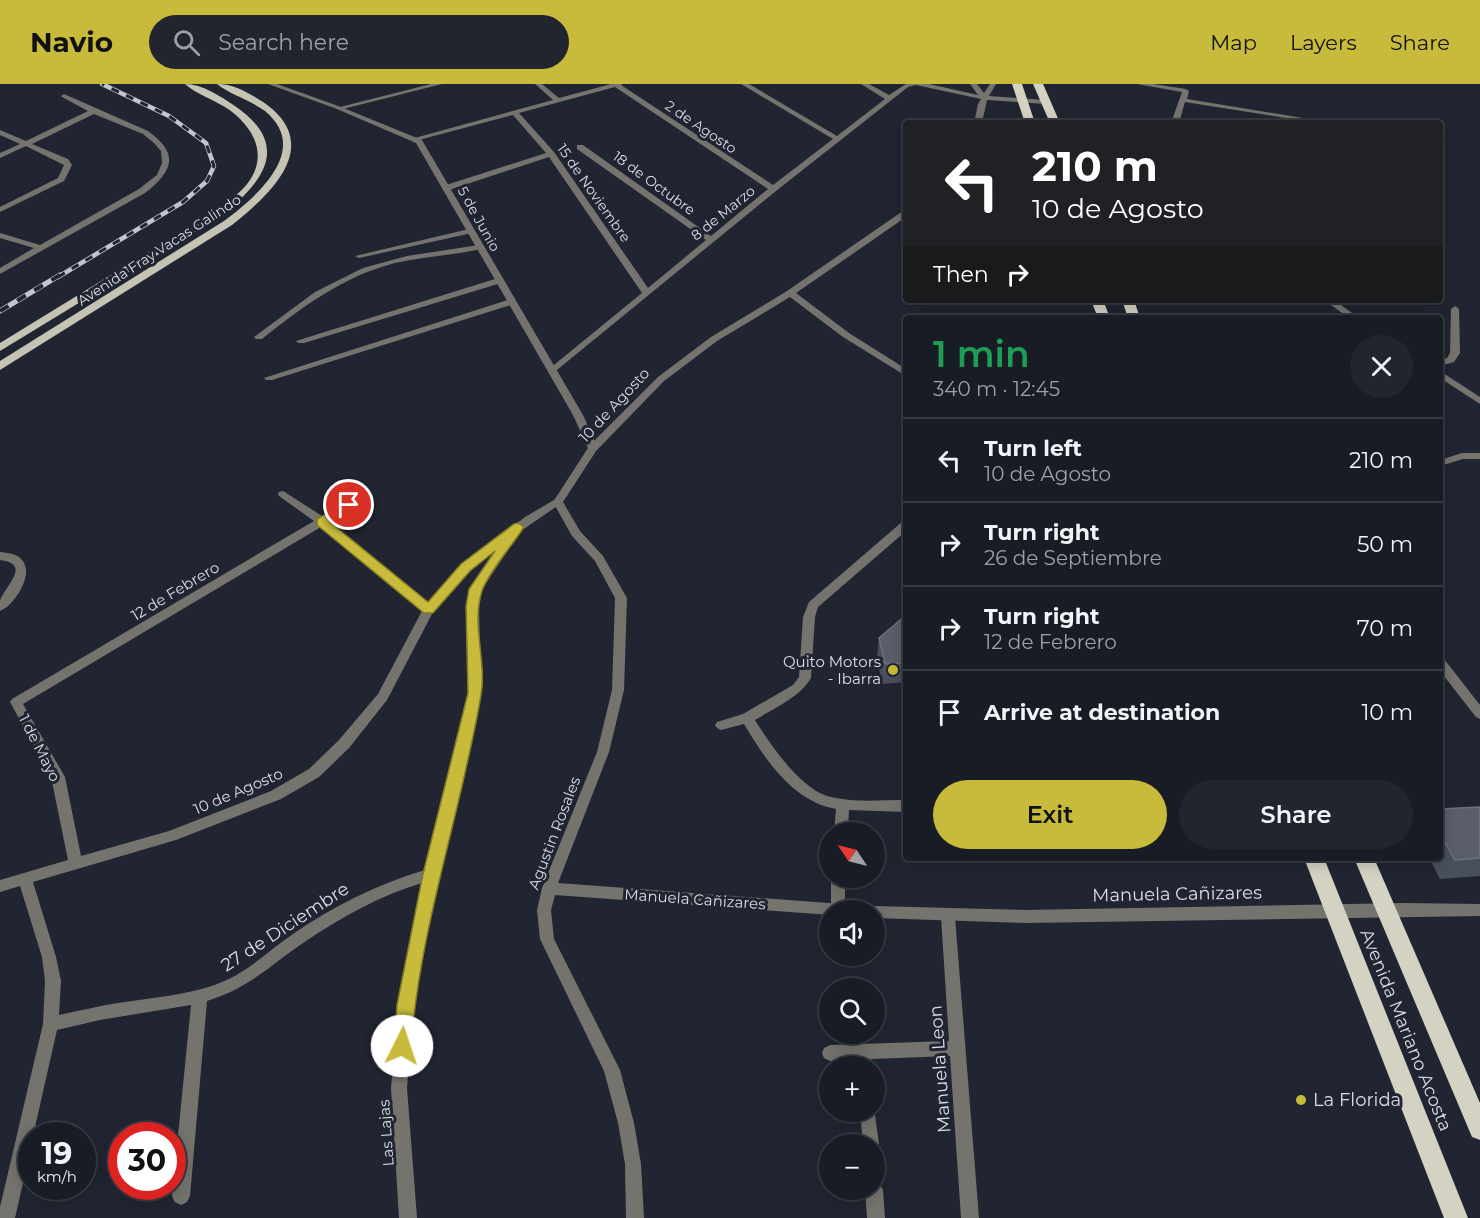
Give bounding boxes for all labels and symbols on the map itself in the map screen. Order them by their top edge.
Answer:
street label: 2 de Agosto [662,96,740,158]
street label: 15 de Noviembre [553,140,635,246]
street label: 18 de Octubre [609,147,699,219]
street label: 8 de Marzo [687,182,759,244]
street label: 5 de Junio [454,183,504,255]
street label: Avenida Fray Vacas Galindo [74,190,244,310]
street label: 10 de Agosto [575,364,653,446]
pin [323,479,374,530]
street label: 12 de Febrero [127,557,223,625]
place label: Quito Motors - Ibarra [783,652,881,688]
marker: Quito Motors - Ibarra [886,663,900,677]
street label: 1 de Mayo [15,711,65,785]
street label: 10 de Agosto [190,764,286,818]
street label: Agustin Rosales [524,774,584,892]
north arrow [819,822,885,888]
street label: 27 de Diciembre [217,877,353,976]
street label: Manuela Cañizares [1092,882,1262,906]
street label: Manuela Cañizares [624,885,766,913]
street label: Avenida Mariano Acosta [1355,926,1457,1134]
street label: Manuela Leon [925,1004,955,1134]
position arrow [370,1014,434,1078]
place label: La Florida [1313,1089,1401,1111]
marker: La Florida [1294,1093,1308,1107]
street label: Las Lajas [374,1099,398,1167]
speed limit sign: 30 [108,1122,186,1200]

